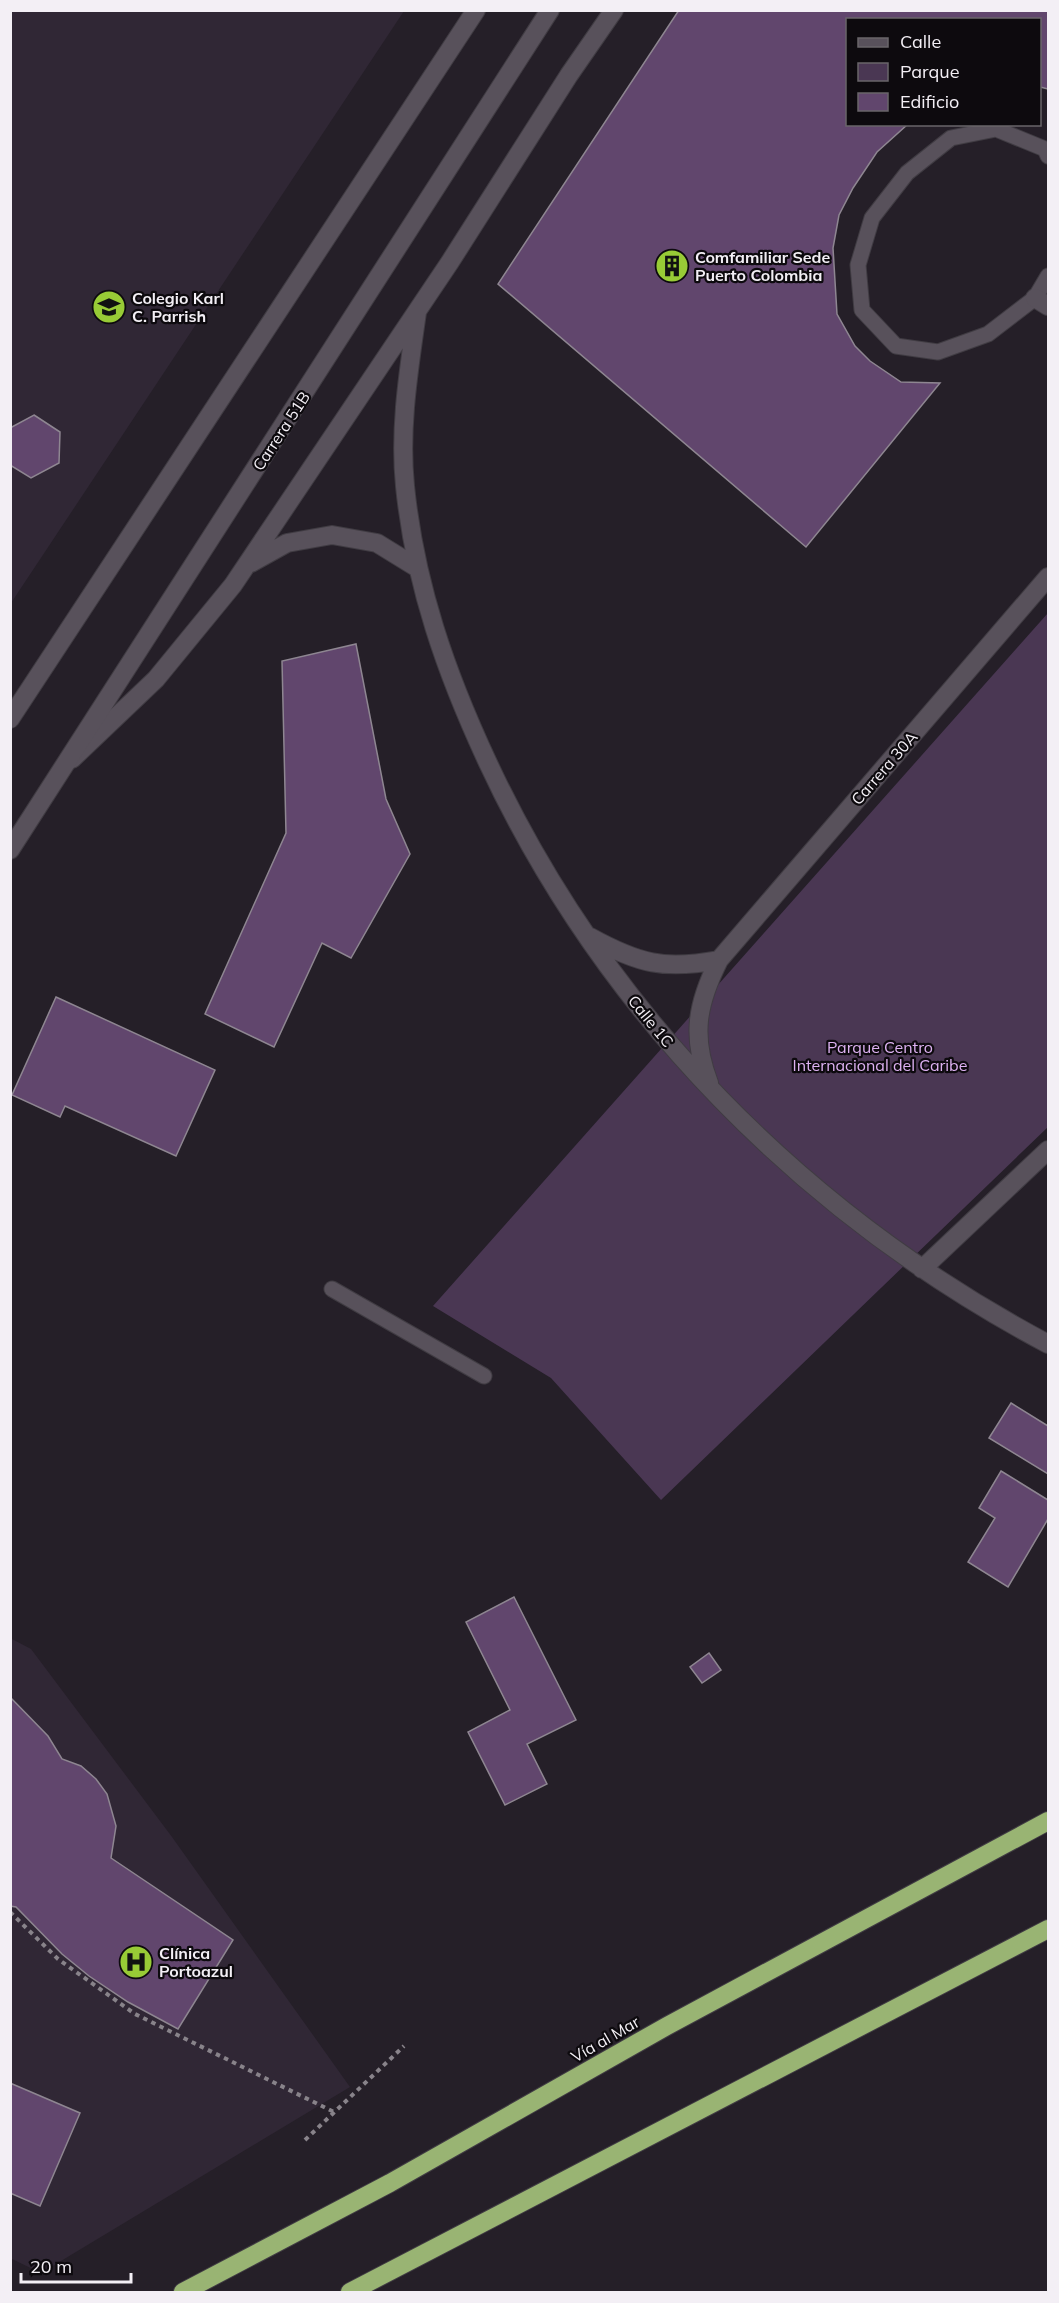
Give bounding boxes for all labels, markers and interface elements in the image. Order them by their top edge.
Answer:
legend [846,18,1041,126]
text: Calle [900,30,941,53]
text: Parque [900,60,959,83]
text: Edificio [900,90,959,113]
place label: Comfamiliar Sede Puerto Colombia [695,247,830,285]
building icon: Comfamiliar Sede Puerto Colombia [654,248,690,284]
place label: Colegio Karl C. Parrish [132,288,224,326]
school or university icon: Colegio Karl C. Parrish [91,289,127,325]
street label: Carrera 51B [248,388,314,474]
street label: Carrera 30A [847,727,922,809]
street label: Calle 1C [624,991,678,1051]
park label: Parque Centro Internacional del Caribe [793,1037,967,1075]
place label: Clínica Portoazul [159,1943,233,1981]
hospital icon: Clínica Portoazul [118,1944,154,1980]
street label: Vía al Mar [567,2011,643,2067]
scale bar [21,2246,130,2284]
text: 20 m [30,2255,72,2278]

